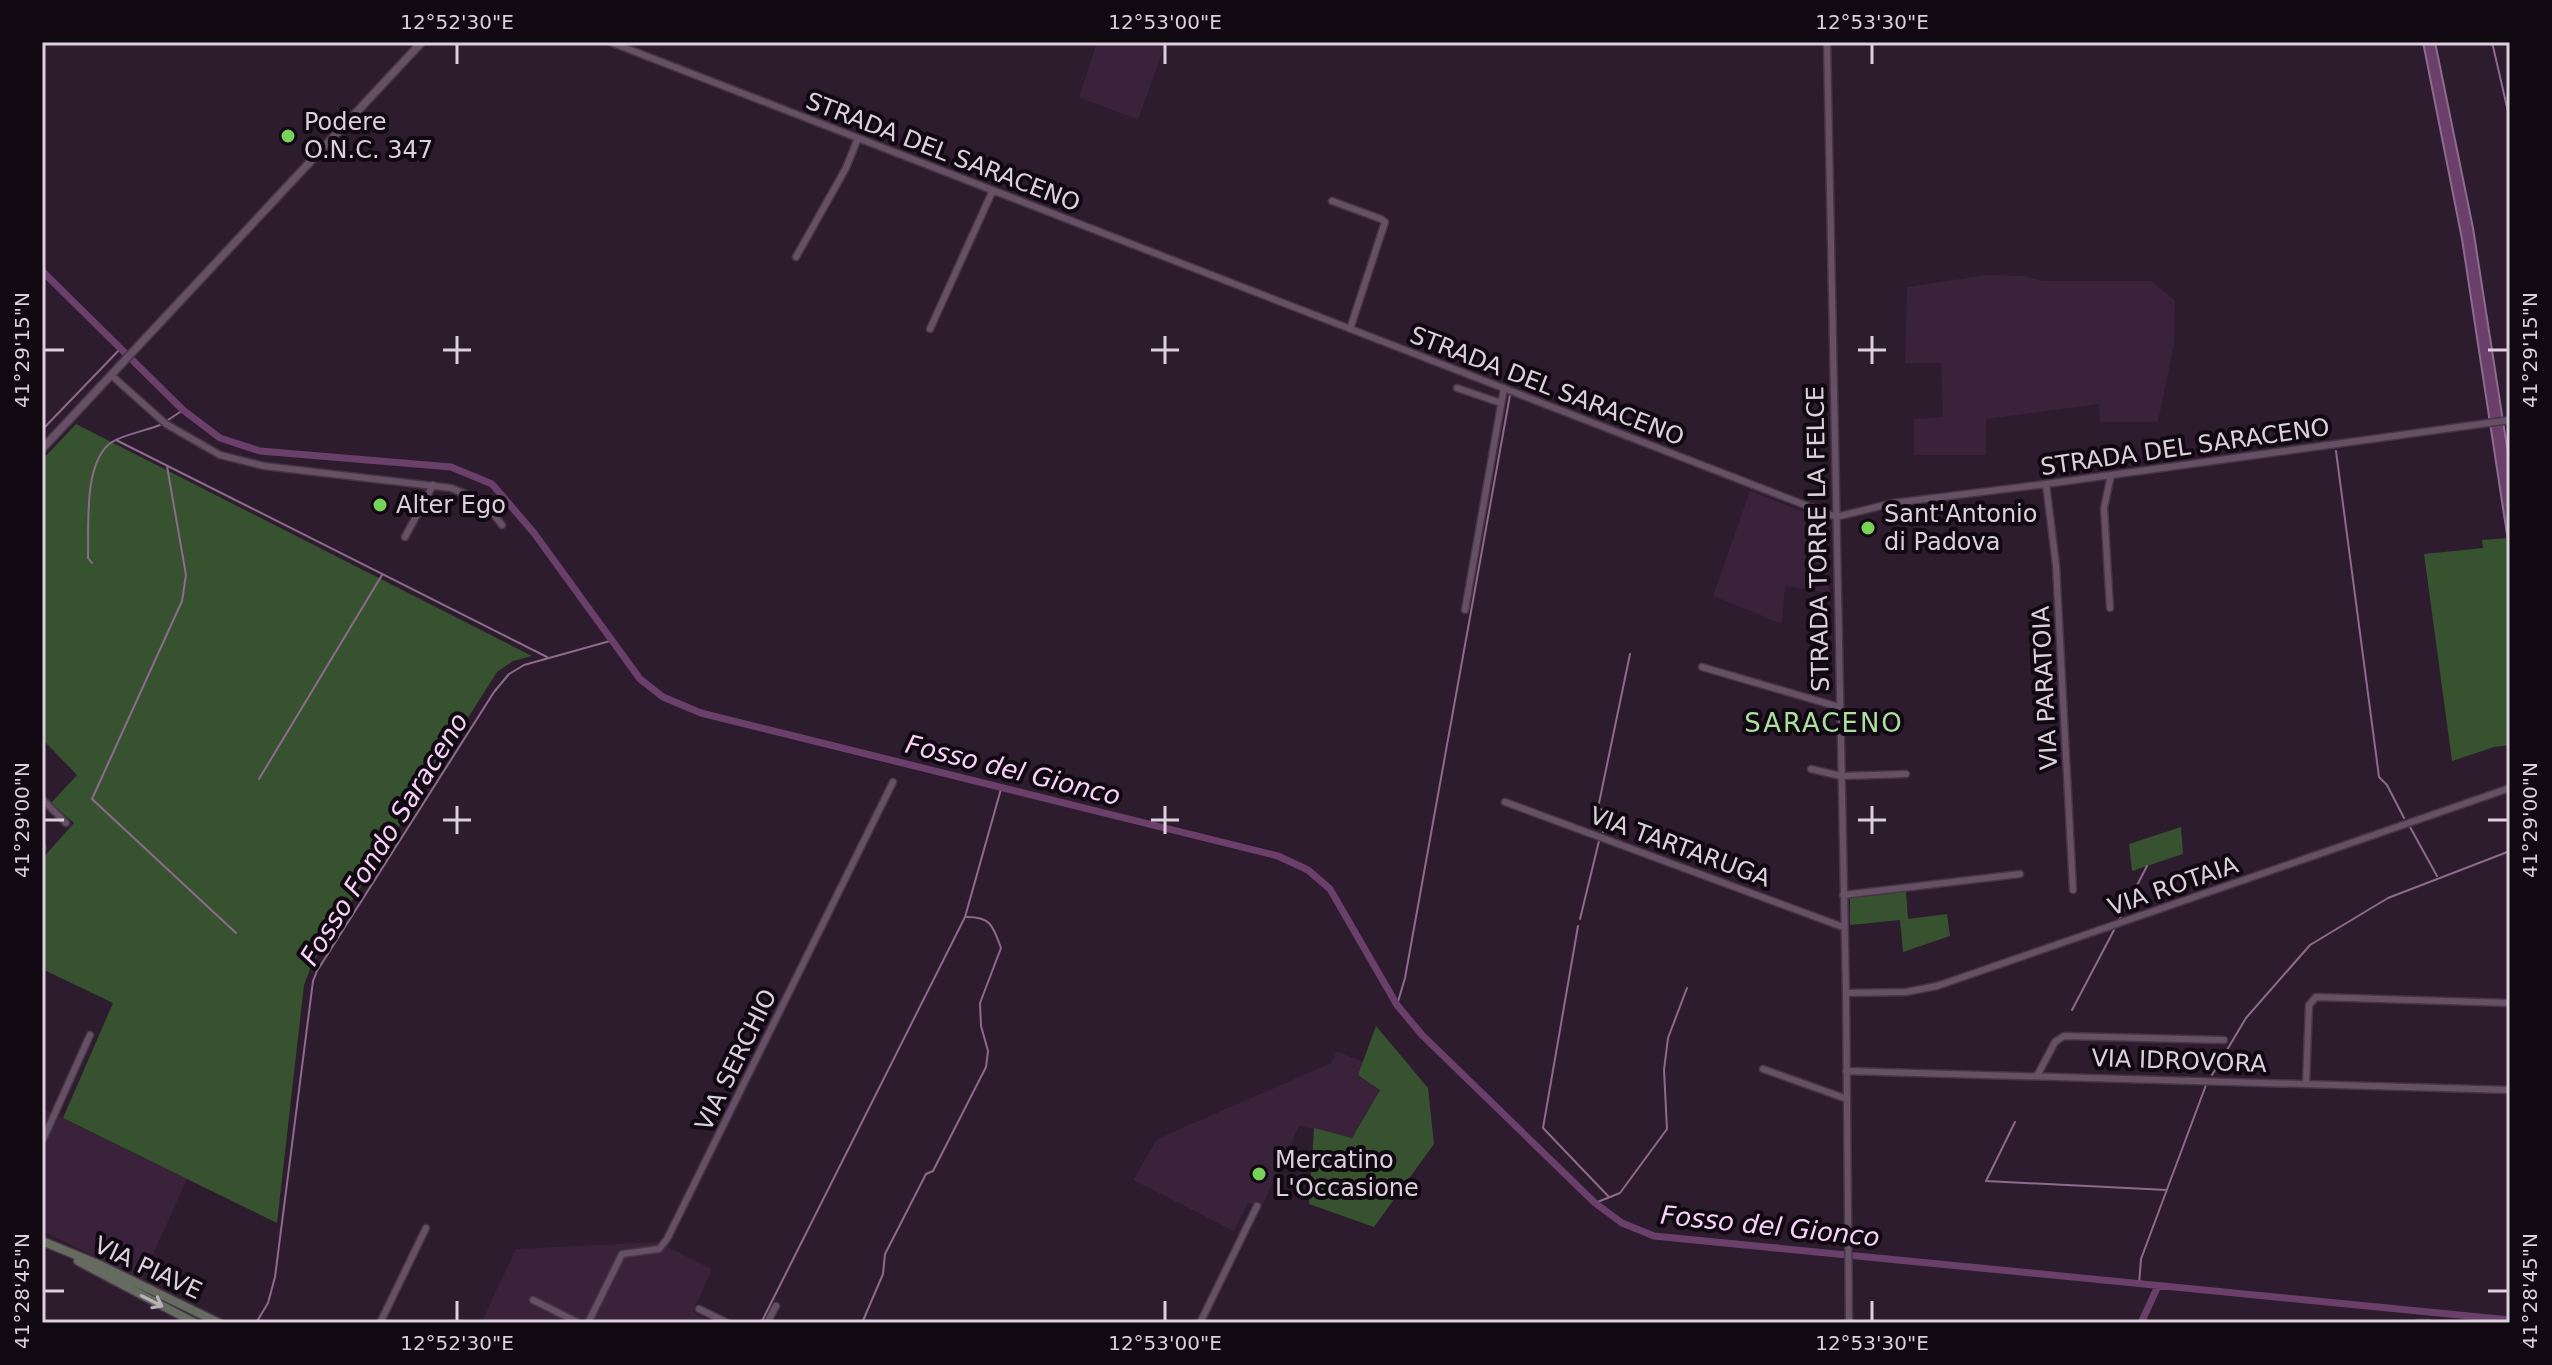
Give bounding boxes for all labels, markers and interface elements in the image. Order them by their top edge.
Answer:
text: 12°52'30"E [400,10,514,34]
text: 12°53'00"E [1108,10,1222,34]
text: 12°53'30"E [1815,10,1929,34]
street label: STRADA DEL SARACENO [802,87,1084,217]
place label: Podere O.N.C. 347 [304,108,433,164]
marker: Podere O.N.C. 347 [279,127,297,145]
text: 41°29'15"N [10,292,34,408]
text: 41°29'15"N [2518,292,2542,408]
street label: STRADA DEL SARACENO [1406,321,1688,451]
street label: STRADA TORRE LA FELCE [1801,386,1835,692]
street label: STRADA DEL SARACENO [2039,413,2331,481]
place label: Alter Ego [396,491,506,519]
marker: Alter Ego [371,496,389,514]
place label: Sant'Antonio di Padova [1884,500,2037,556]
marker: Sant'Antonio di Padova [1859,519,1877,537]
street label: VIA PARATOIA [2027,605,2063,771]
water label: Fosso Fondo Saraceno [294,707,474,971]
district label: SARACENO [1744,708,1904,738]
water label: Fosso del Gionco [903,729,1123,811]
text: 41°29'00"N [10,762,34,878]
text: 41°29'00"N [2518,762,2542,878]
street label: VIA TARTARUGA [1586,801,1775,893]
street label: VIA ROTAIA [2104,850,2242,921]
street label: VIA SERCHIO [690,985,782,1135]
street label: VIA IDROVORA [2091,1044,2268,1078]
place label: Mercatino L'Occasione [1275,1146,1419,1202]
marker: Mercatino L'Occasione [1250,1165,1268,1183]
water label: Fosso del Gionco [1659,1200,1881,1252]
street label: VIA PIAVE [90,1231,206,1305]
text: 41°28'45"N [10,1233,34,1349]
text: 41°28'45"N [2518,1233,2542,1349]
one-way arrow [139,1294,163,1310]
text: 12°52'30"E [400,1331,514,1355]
text: 12°53'00"E [1108,1331,1222,1355]
text: 12°53'30"E [1815,1331,1929,1355]

